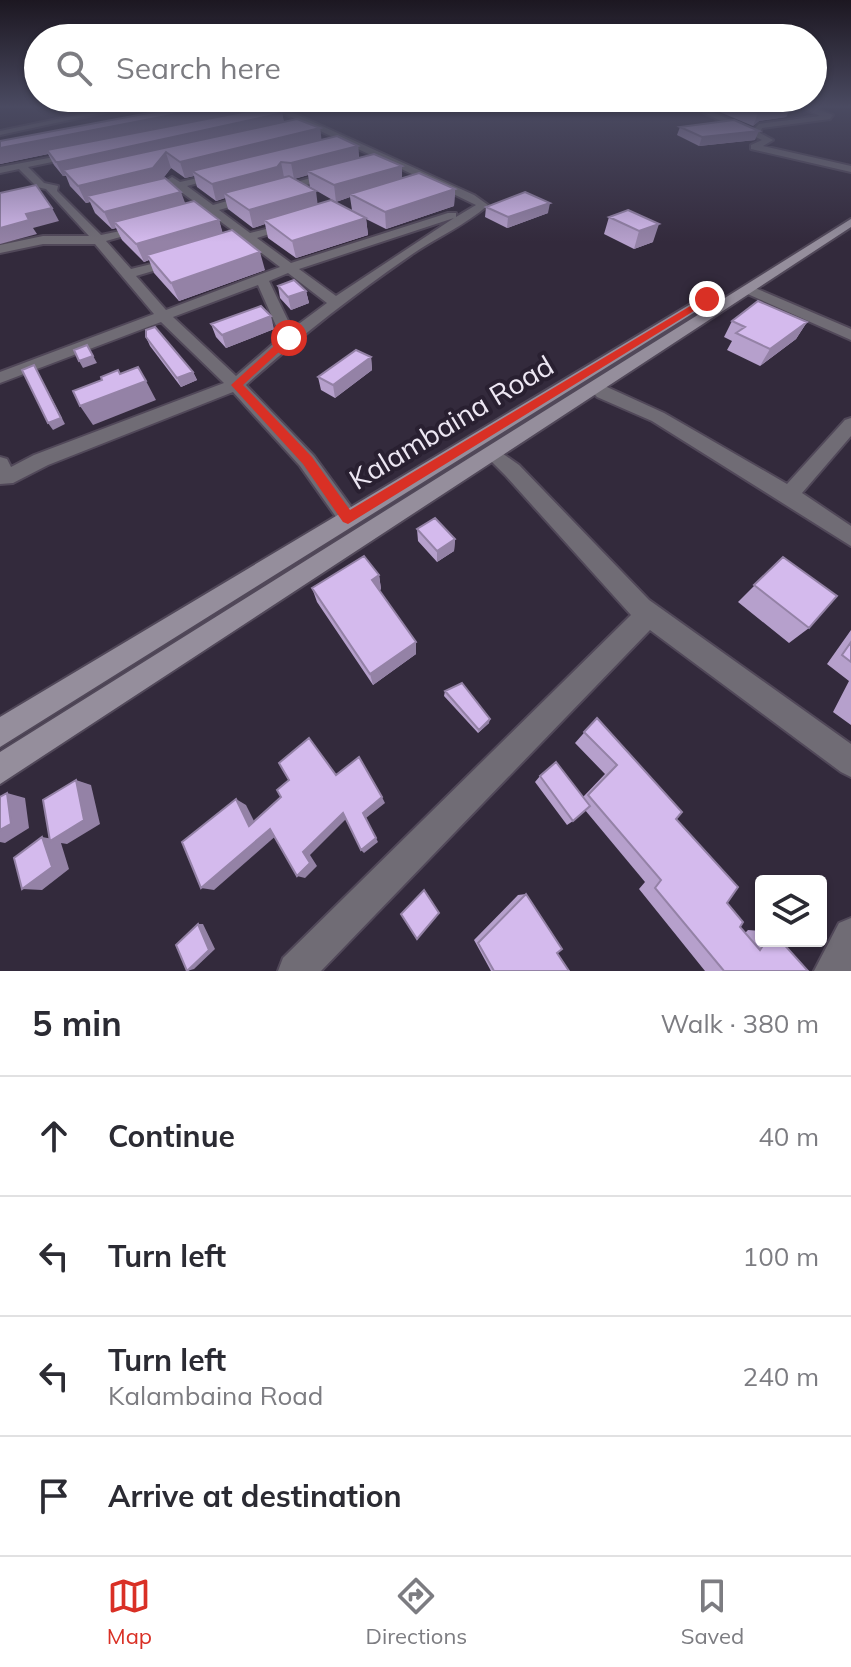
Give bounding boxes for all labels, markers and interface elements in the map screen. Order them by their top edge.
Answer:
search box [24,24,827,112]
icon: search [52,46,96,90]
text: Search here [116,49,281,87]
route end [689,281,725,317]
route start [271,320,307,356]
street label: Kalambaina Road [343,347,559,497]
map controls [755,875,827,947]
button: layers [755,875,827,947]
text: 5 min [32,1002,122,1045]
text: Walk · 380 m [660,1007,819,1040]
icon: ahead [32,1114,76,1158]
text: Continue [108,1117,235,1155]
text: 40 m [758,1120,819,1153]
icon: left [32,1234,76,1278]
text: Turn left [108,1237,226,1275]
text: 100 m [743,1240,819,1273]
text: Turn left [108,1341,226,1379]
icon: left [32,1354,76,1398]
text: 240 m [743,1360,819,1393]
text: Kalambaina Road [108,1379,323,1412]
icon: arrive [32,1474,76,1518]
text: Arrive at destination [108,1477,402,1515]
tab: Map [107,1574,152,1650]
tab: Directions [366,1574,467,1650]
tab: Saved [681,1574,744,1650]

